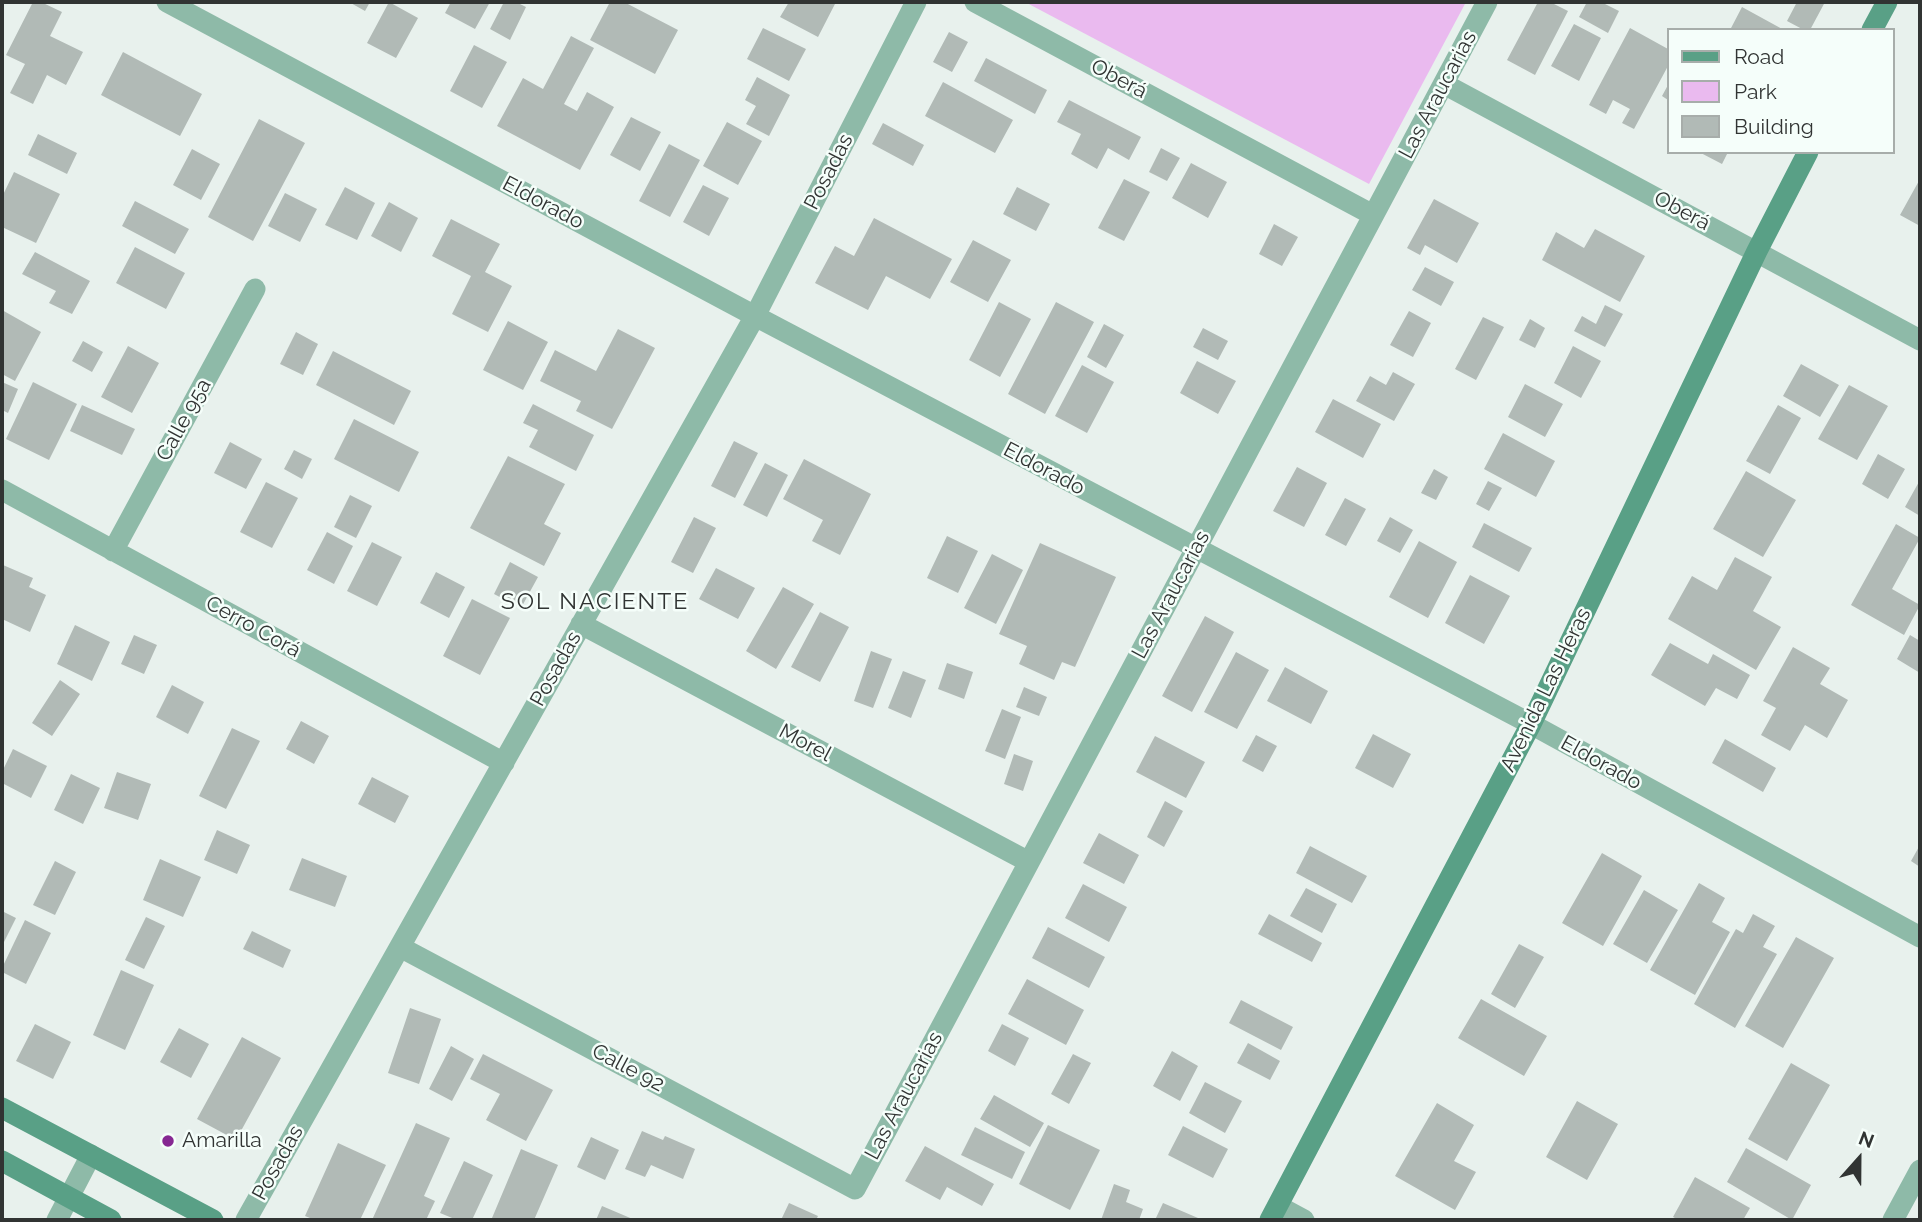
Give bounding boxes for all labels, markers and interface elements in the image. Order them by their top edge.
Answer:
street label: Las Araucarias [1394,27,1482,163]
legend [1666,28,1894,154]
text: Road [1734,44,1784,69]
street label: Oberá [1087,54,1151,104]
text: Park [1734,79,1777,104]
text: Building [1734,114,1814,139]
street label: Posadas [799,130,859,214]
street label: Eldorado [498,171,588,235]
street label: Oberá [1650,186,1714,236]
street label: Calle 95a [151,374,217,466]
street label: Eldorado [999,437,1089,501]
street label: Las Araucarias [1127,527,1215,663]
district label: SOL NACIENTE [502,588,688,616]
street label: Cerro Corá [201,591,305,663]
street label: Avenida Las Heras [1495,604,1597,776]
street label: Posadas [525,627,587,711]
street label: Morel [774,719,836,767]
street label: Eldorado [1556,731,1646,795]
street label: Las Araucarias [860,1028,948,1164]
street label: Calle 92 [588,1039,668,1097]
street label: Posadas [247,1121,309,1205]
north arrow [1824,1124,1894,1194]
text: N [1856,1127,1877,1152]
place label: Amarilla [182,1128,262,1154]
marker: Amarilla [160,1133,176,1149]

